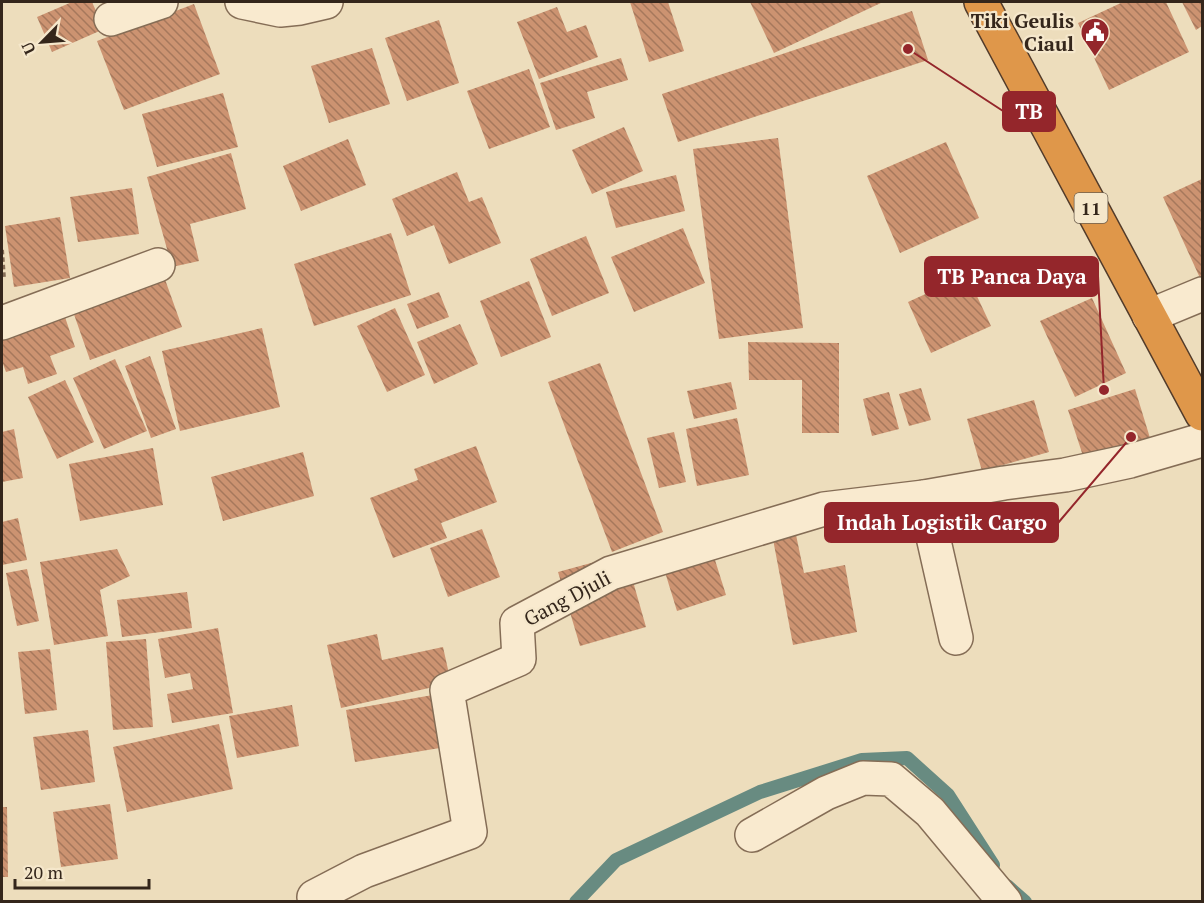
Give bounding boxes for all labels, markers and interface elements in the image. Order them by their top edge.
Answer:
place label: Tiki Geulis Ciaul [971,7,1074,57]
north arrow [12,12,72,72]
public building icon: Tiki Geulis Ciaul [1079,16,1111,58]
text: U [16,38,41,58]
callout: TB [1003,92,1055,131]
text: TB [1015,97,1043,125]
road number: 11 [1074,193,1108,223]
callout: TB Panca Daya [925,257,1098,296]
text: TB Panca Daya [937,262,1087,290]
callout: Indah Logistik Cargo [825,503,1058,542]
text: Indah Logistik Cargo [837,508,1047,536]
street label: Gang Djuli [519,564,615,632]
scale bar [15,852,148,890]
text: 20 m [24,860,64,884]

